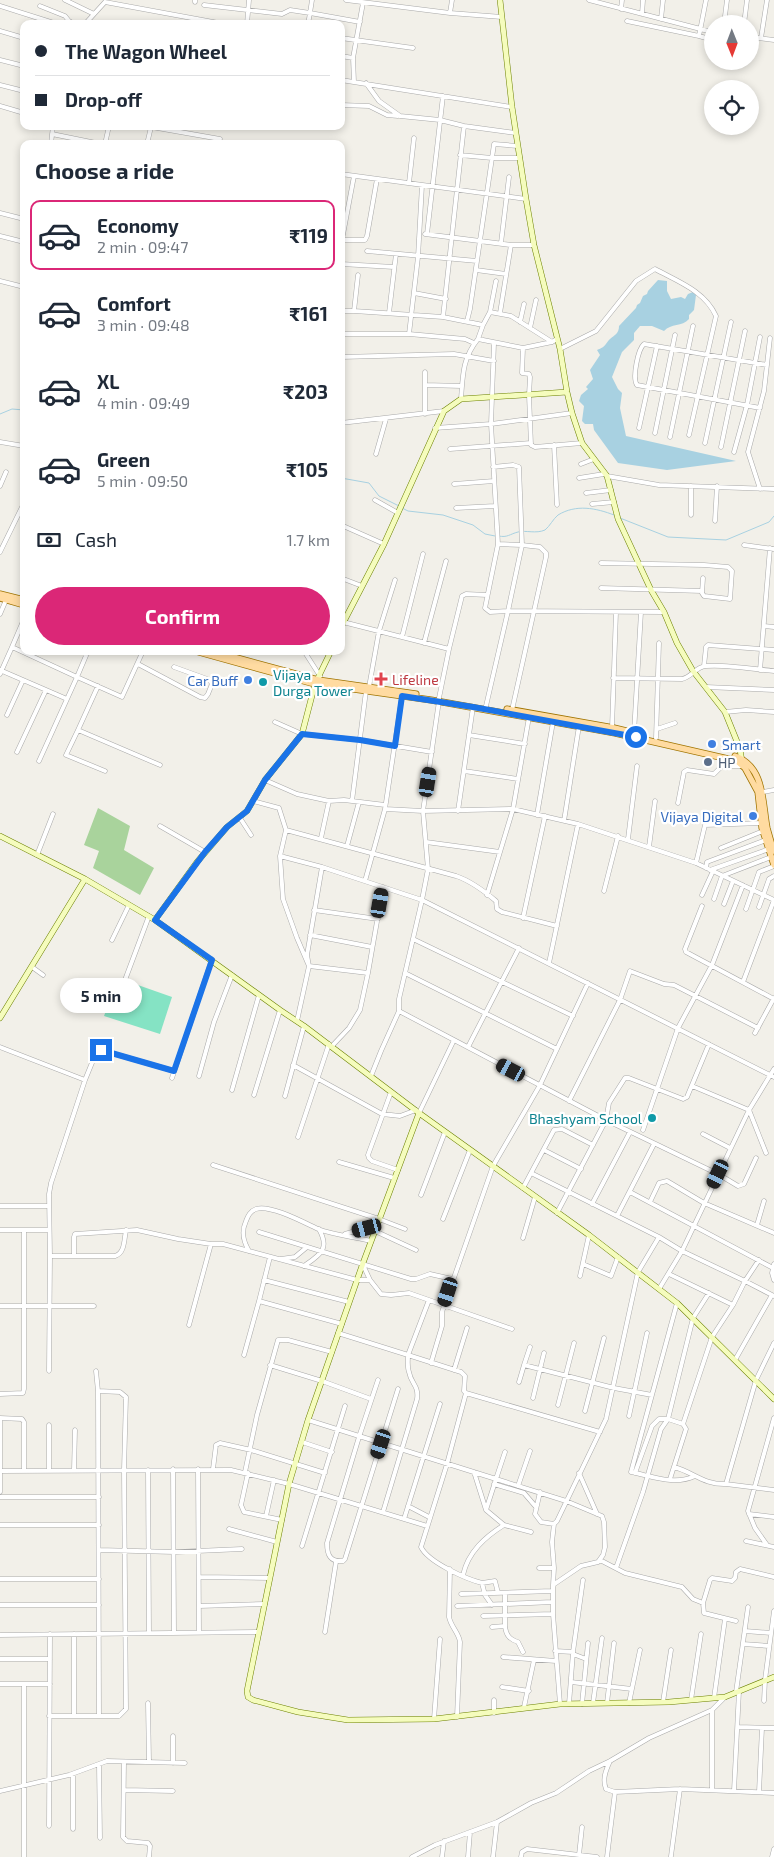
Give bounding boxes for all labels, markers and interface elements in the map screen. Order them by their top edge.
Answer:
north arrow [704,15,759,70]
map controls [704,15,759,135]
text: The Wagon Wheel [65,40,227,63]
button: locate [704,80,759,135]
text: Drop-off [65,88,142,111]
text: Choose a ride [35,157,174,183]
icon: car [37,213,82,258]
text: Economy [97,214,179,237]
text: ₹119 [289,224,328,247]
text: 2 min · 09:47 [97,237,188,256]
icon: car [37,291,82,336]
text: Comfort [97,292,171,315]
text: ₹161 [289,302,328,325]
text: 3 min · 09:48 [97,315,190,334]
icon: car [37,369,82,414]
text: XL [97,370,119,393]
text: ₹203 [283,380,328,403]
text: 4 min · 09:49 [97,393,190,412]
icon: car [37,447,82,492]
text: Green [97,448,150,471]
text: ₹105 [286,458,328,481]
text: 5 min · 09:50 [97,471,188,490]
icon: cash [35,526,63,554]
text: Cash [75,528,117,551]
text: 1.7 km [287,530,330,549]
button: Confirm [35,587,330,645]
place label: Vijaya Durga Tower [273,666,354,699]
place label: Lifeline [392,671,439,688]
place label: Car Buff [187,672,239,689]
marker: Lifeline [374,672,388,686]
marker: Car Buff [242,674,254,686]
marker: Vijaya Durga Tower [257,676,269,688]
route start [625,726,647,748]
place label: Smart [722,736,761,753]
marker: Smart [706,738,718,750]
place label: HP [718,754,736,771]
marker: HP [702,756,714,768]
car [418,766,437,798]
place label: Vijaya Digital [660,808,744,825]
marker: Vijaya Digital [747,810,759,822]
car [370,887,389,919]
callout: 5 min [60,978,142,1012]
text: 5 min [81,986,121,1005]
route end [90,1039,112,1061]
car [494,1056,527,1084]
place label: Bhashyam School [529,1110,643,1127]
marker: Bhashyam School [646,1112,658,1124]
car [704,1157,731,1191]
car [350,1217,383,1239]
car [436,1275,459,1309]
car [369,1427,392,1461]

